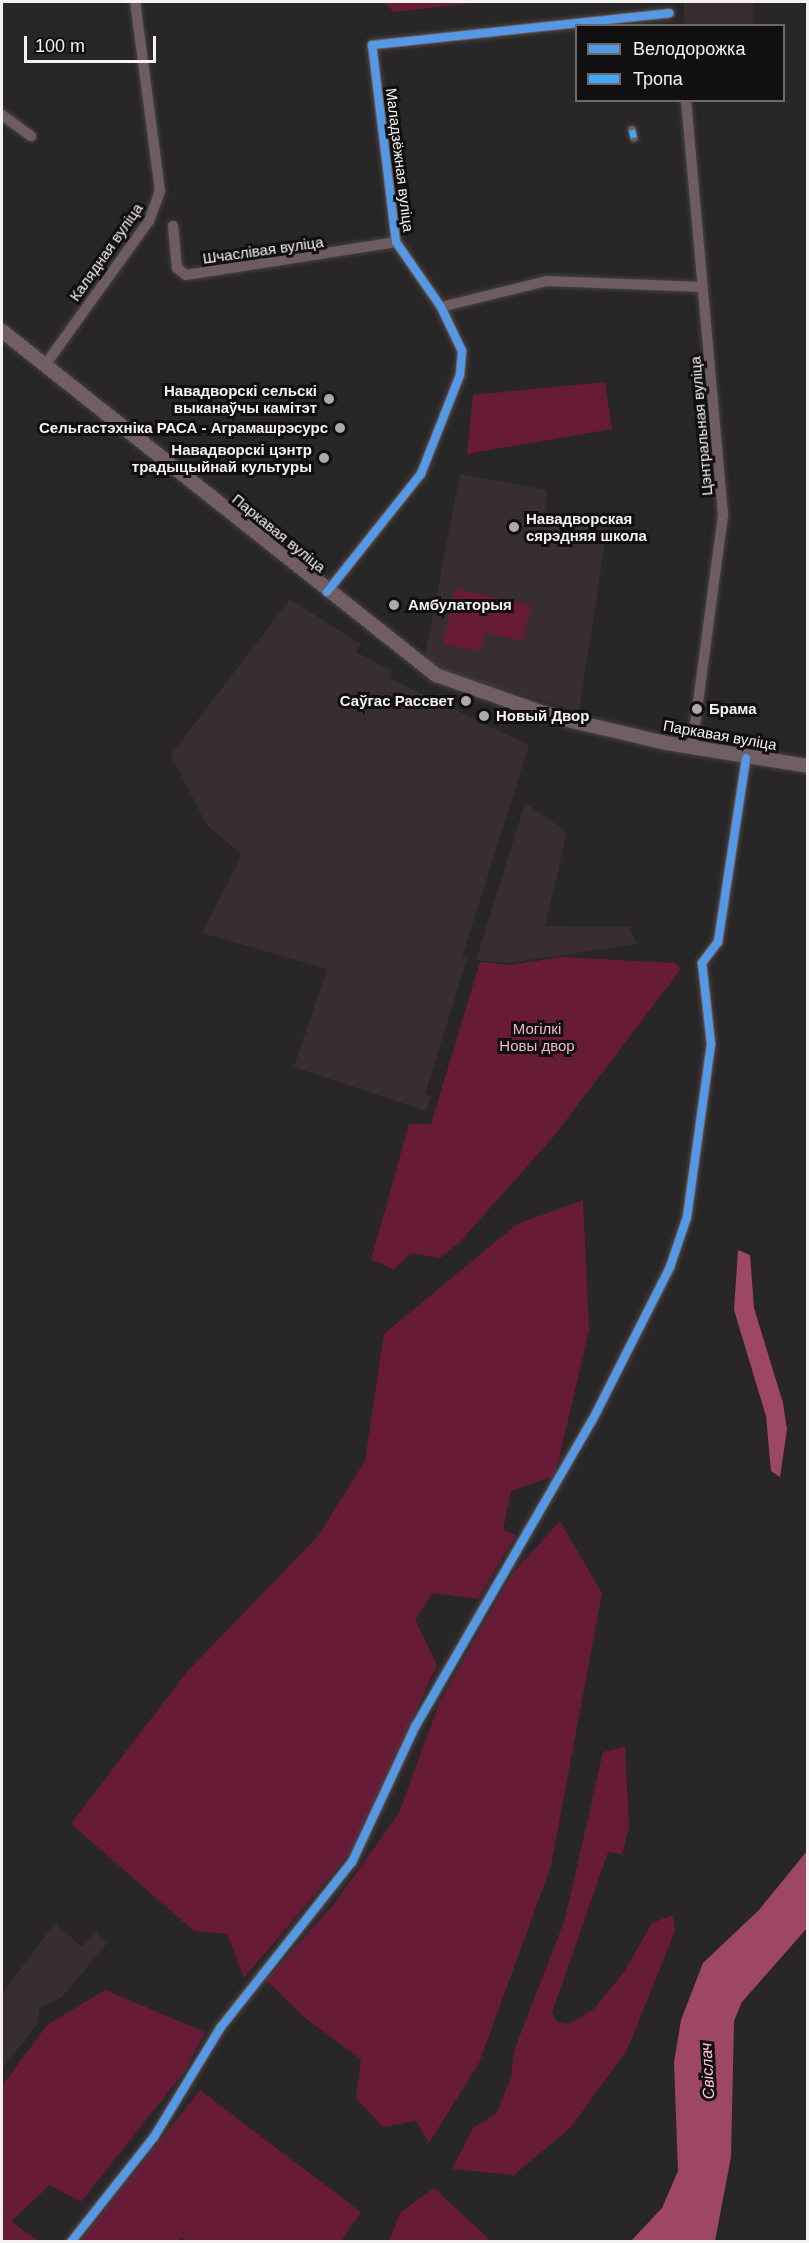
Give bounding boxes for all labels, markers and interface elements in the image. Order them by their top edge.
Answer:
scale bar [27,24,159,62]
legend [575,24,785,102]
text: 100 m [35,36,85,56]
text: Велодорожка [633,39,745,59]
text: Тропа [633,69,683,89]
street label: Маладзёжная вуліца [382,87,418,233]
street label: Калядная вуліца [66,200,146,304]
street label: Шчаслівая вуліца [201,233,325,267]
street label: Цэнтральная вуліца [686,356,716,496]
place label: Навадворскі сельскі выканаўчы камітэт [164,381,317,416]
marker: Навадворскі сельскі выканаўчы камітэт [322,392,336,406]
place label: Сельгастэхніка РАСА - Аграмашрэсурс [39,419,328,437]
marker: Сельгастэхніка РАСА - Аграмашрэсурс [333,421,347,435]
place label: Навадворскі цэнтр традыцыйнай культуры [132,440,312,475]
marker: Навадворскі цэнтр традыцыйнай культуры [317,451,331,465]
street label: Паркавая вуліца [229,490,329,576]
place label: Навадворская сярэдняя школа [526,509,647,544]
marker: Навадворская сярэдняя школа [507,520,521,534]
marker: Амбулаторыя [385,596,403,614]
place label: Амбулаторыя [408,596,512,614]
place label: Саўгас Рассвет [340,692,454,710]
marker: Саўгас Рассвет [459,694,473,708]
place label: Брама [709,700,757,718]
marker: Брама [690,702,704,716]
place label: Новый Двор [496,707,589,725]
marker: Новый Двор [477,709,491,723]
street label: Паркавая вуліца [662,716,778,754]
park label: Могілкі Новы двор [499,1019,575,1054]
water label: Свіслач [697,2042,719,2100]

